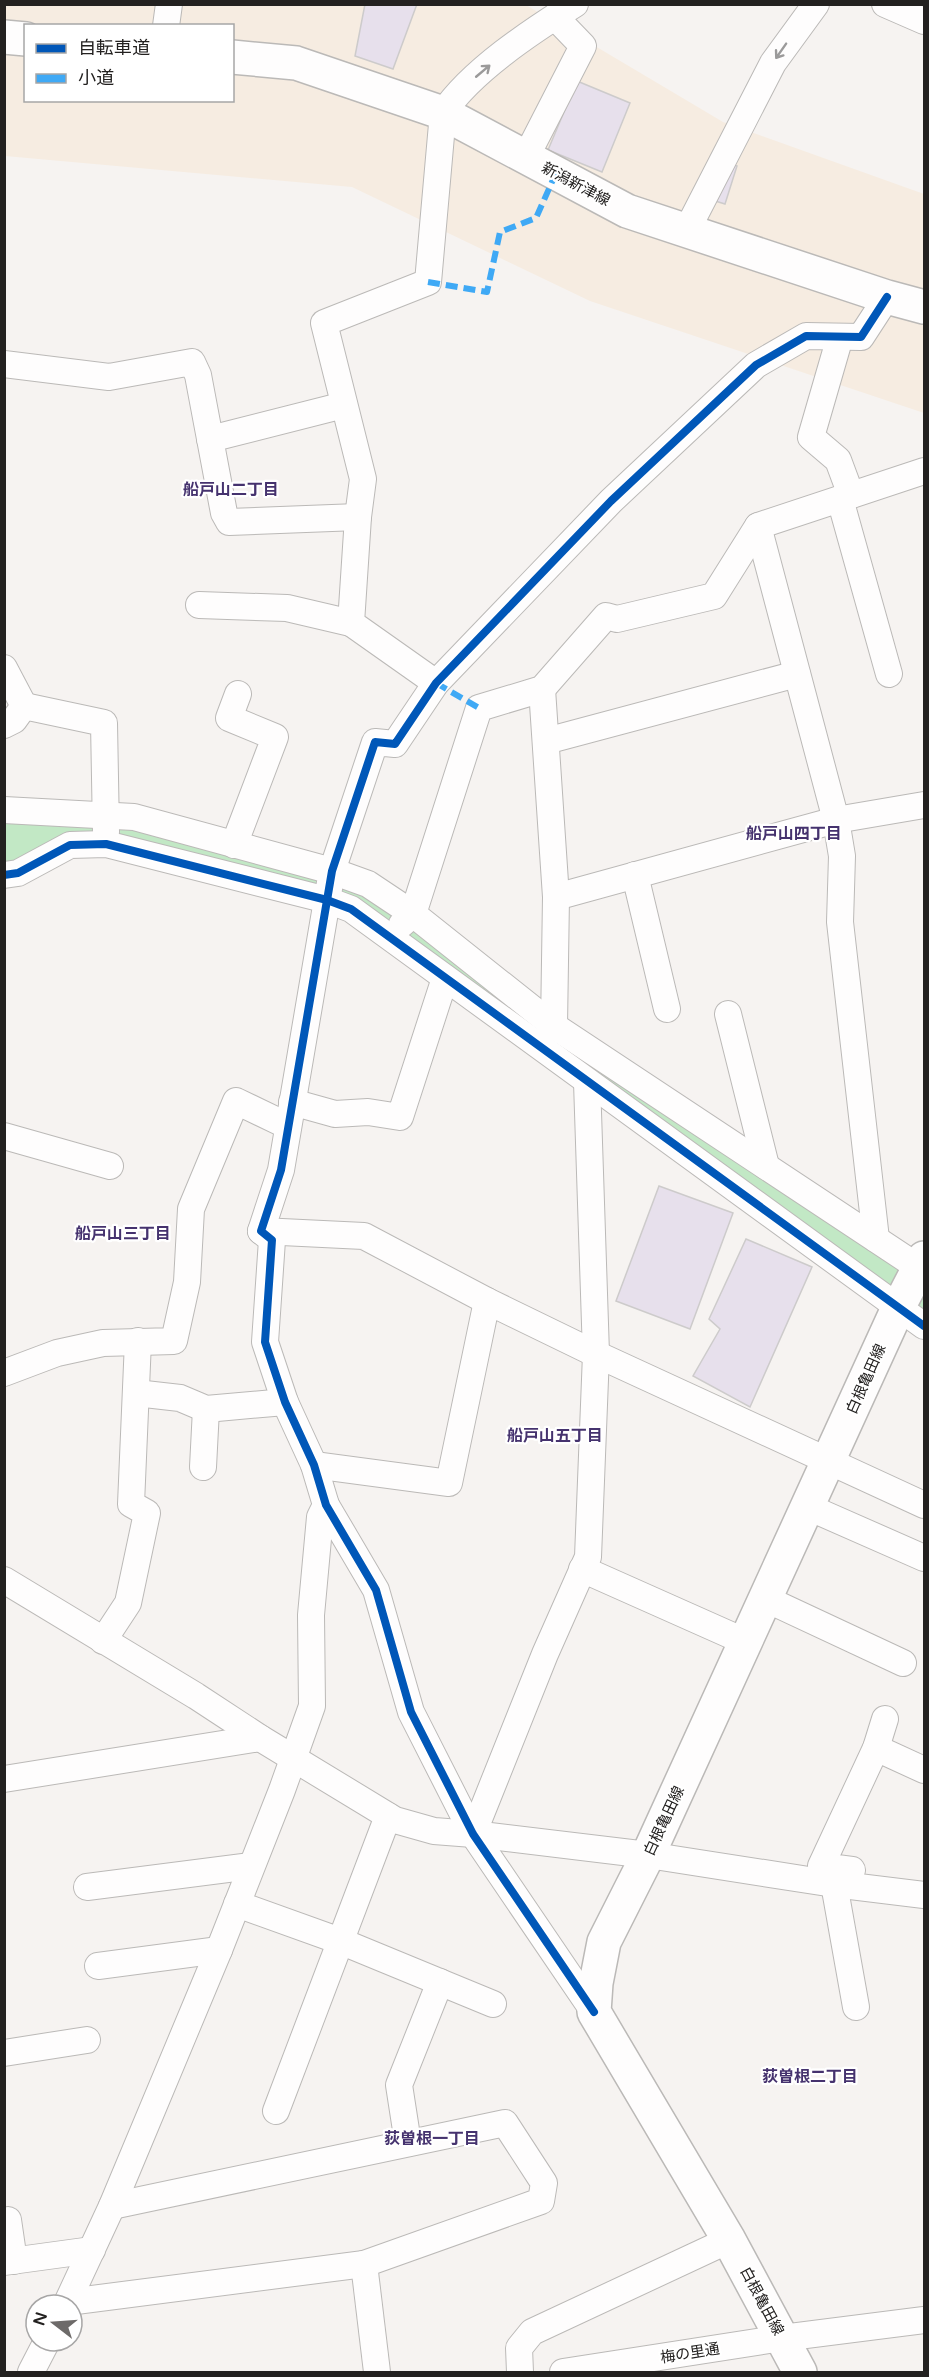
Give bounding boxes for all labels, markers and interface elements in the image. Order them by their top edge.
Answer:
legend [24,24,234,102]
text: 自転車道 [78,37,150,59]
one-way arrow [775,42,787,59]
one-way arrow [475,64,490,78]
text: 小道 [78,67,114,89]
street label: 新潟新津線 [539,158,613,210]
district label: 船戸山二丁目 [183,480,279,500]
district label: 船戸山四丁目 [746,824,842,844]
district label: 船戸山三丁目 [75,1224,171,1244]
street label: 白根亀田線 [843,1341,889,1417]
district label: 船戸山五丁目 [507,1426,603,1446]
street label: 白根亀田線 [640,1783,688,1859]
district label: 荻曽根二丁目 [762,2067,858,2087]
district label: 荻曽根一丁目 [384,2129,480,2149]
street label: 白根亀田線 [736,2264,788,2338]
north arrow [24,2293,84,2353]
text: N [29,2310,52,2328]
street label: 梅の里通 [659,2339,721,2367]

